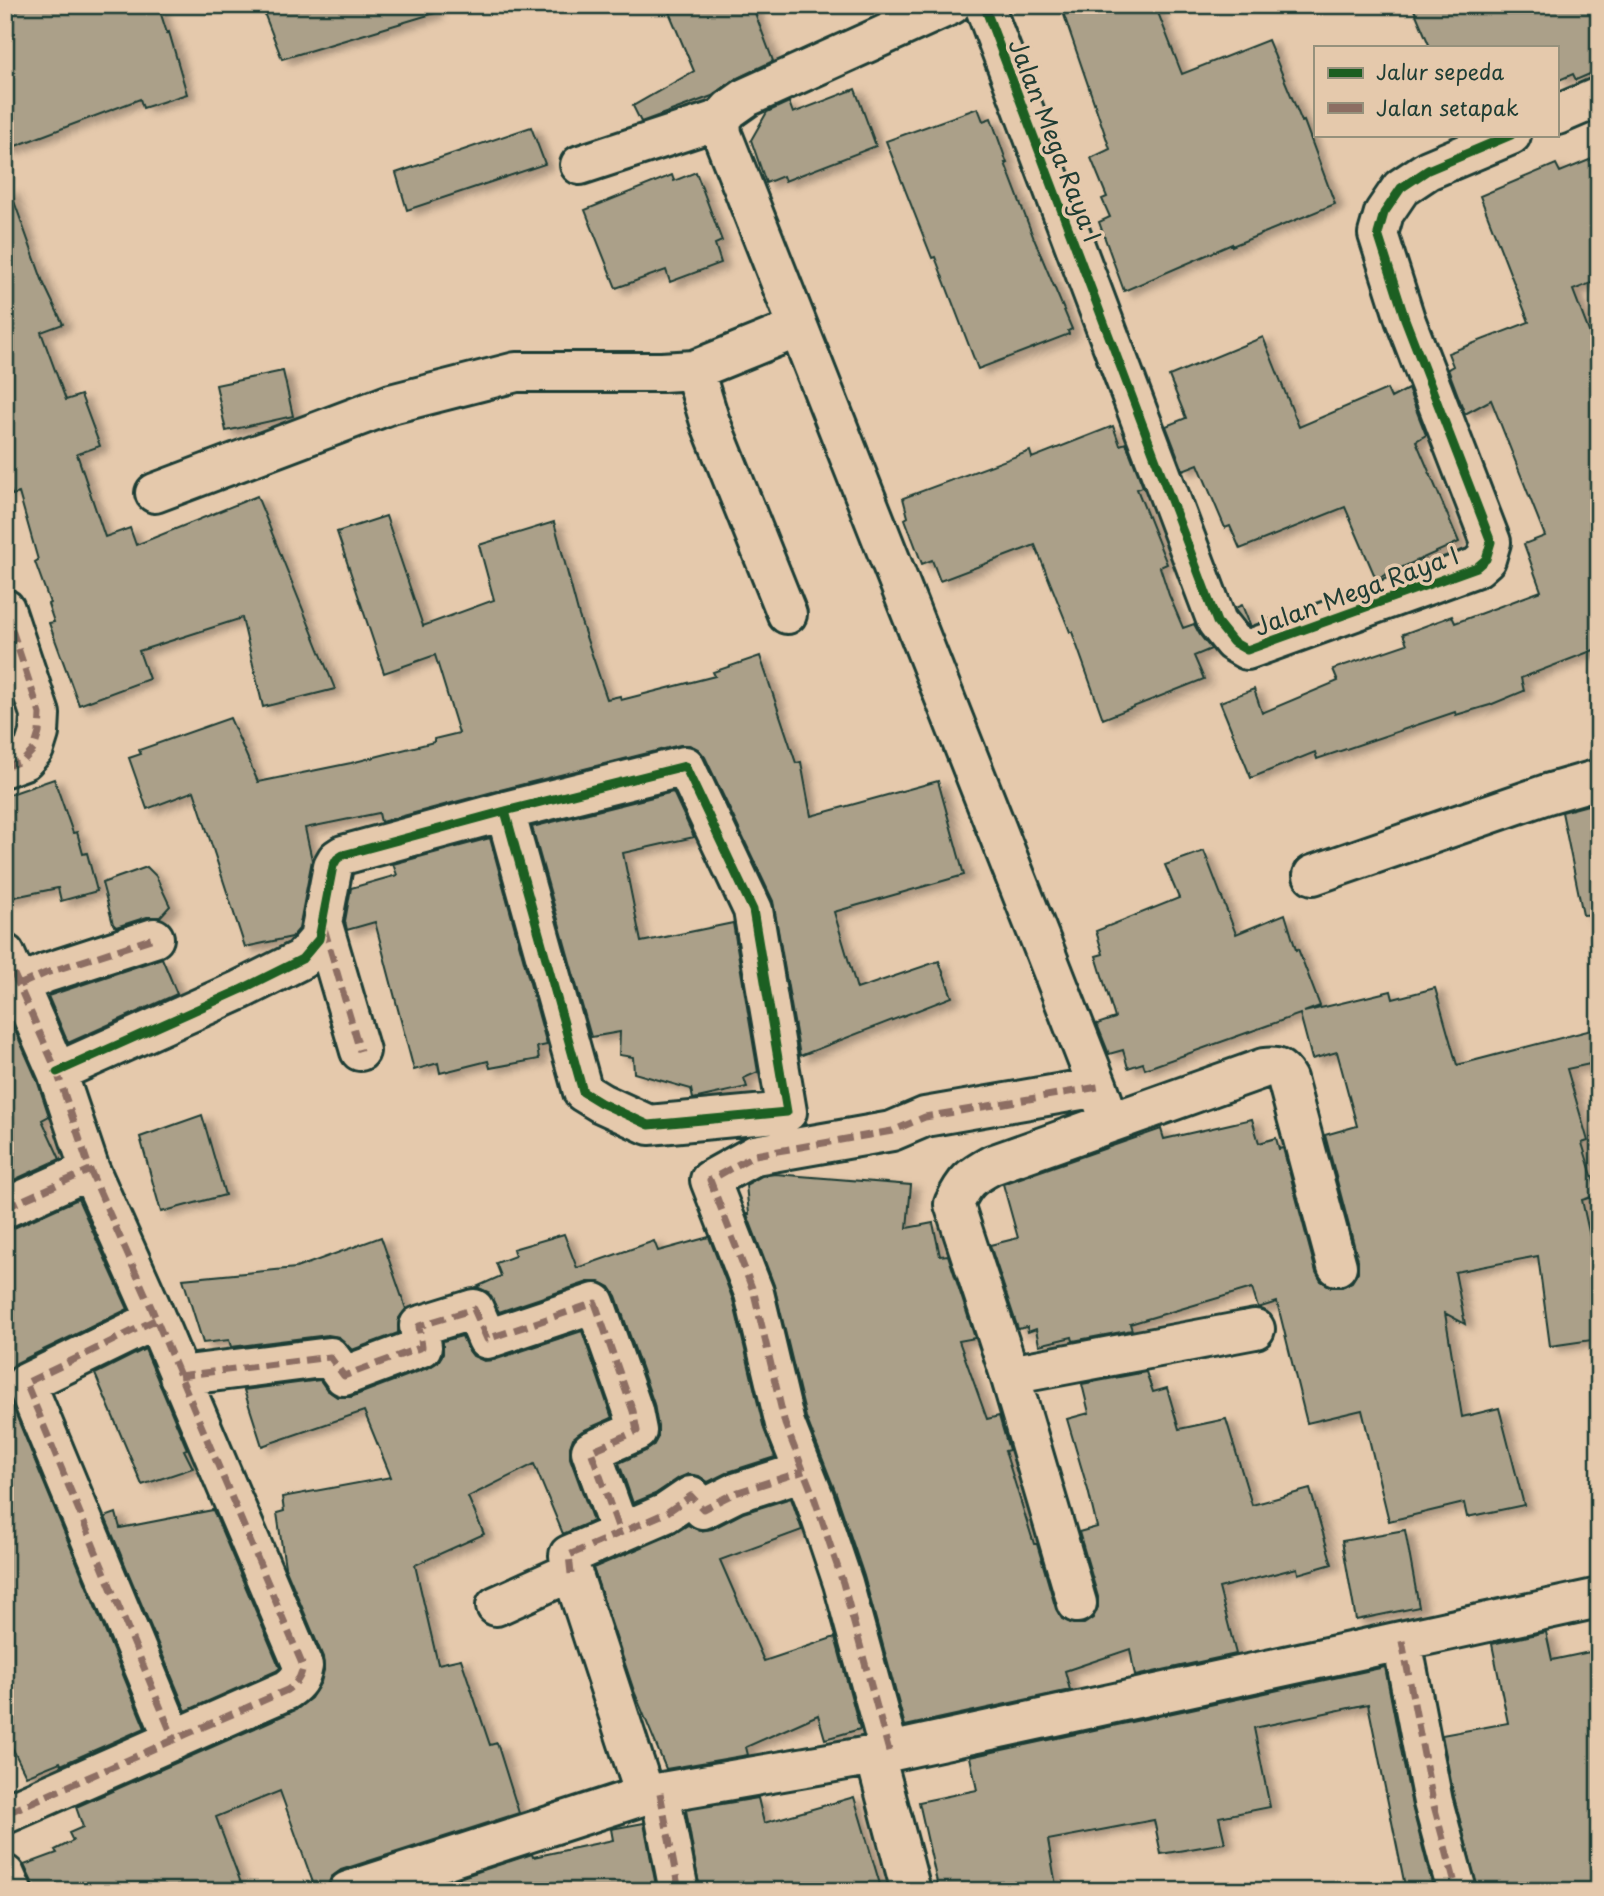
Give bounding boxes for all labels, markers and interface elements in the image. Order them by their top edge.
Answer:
street label: Jalan Mega Raya I [1001,33,1111,247]
legend [1314,46,1558,136]
text: Jalur sepeda [1376,55,1504,87]
text: Jalan setapak [1376,91,1519,123]
street label: Jalan Mega Raya I [1249,536,1463,644]

